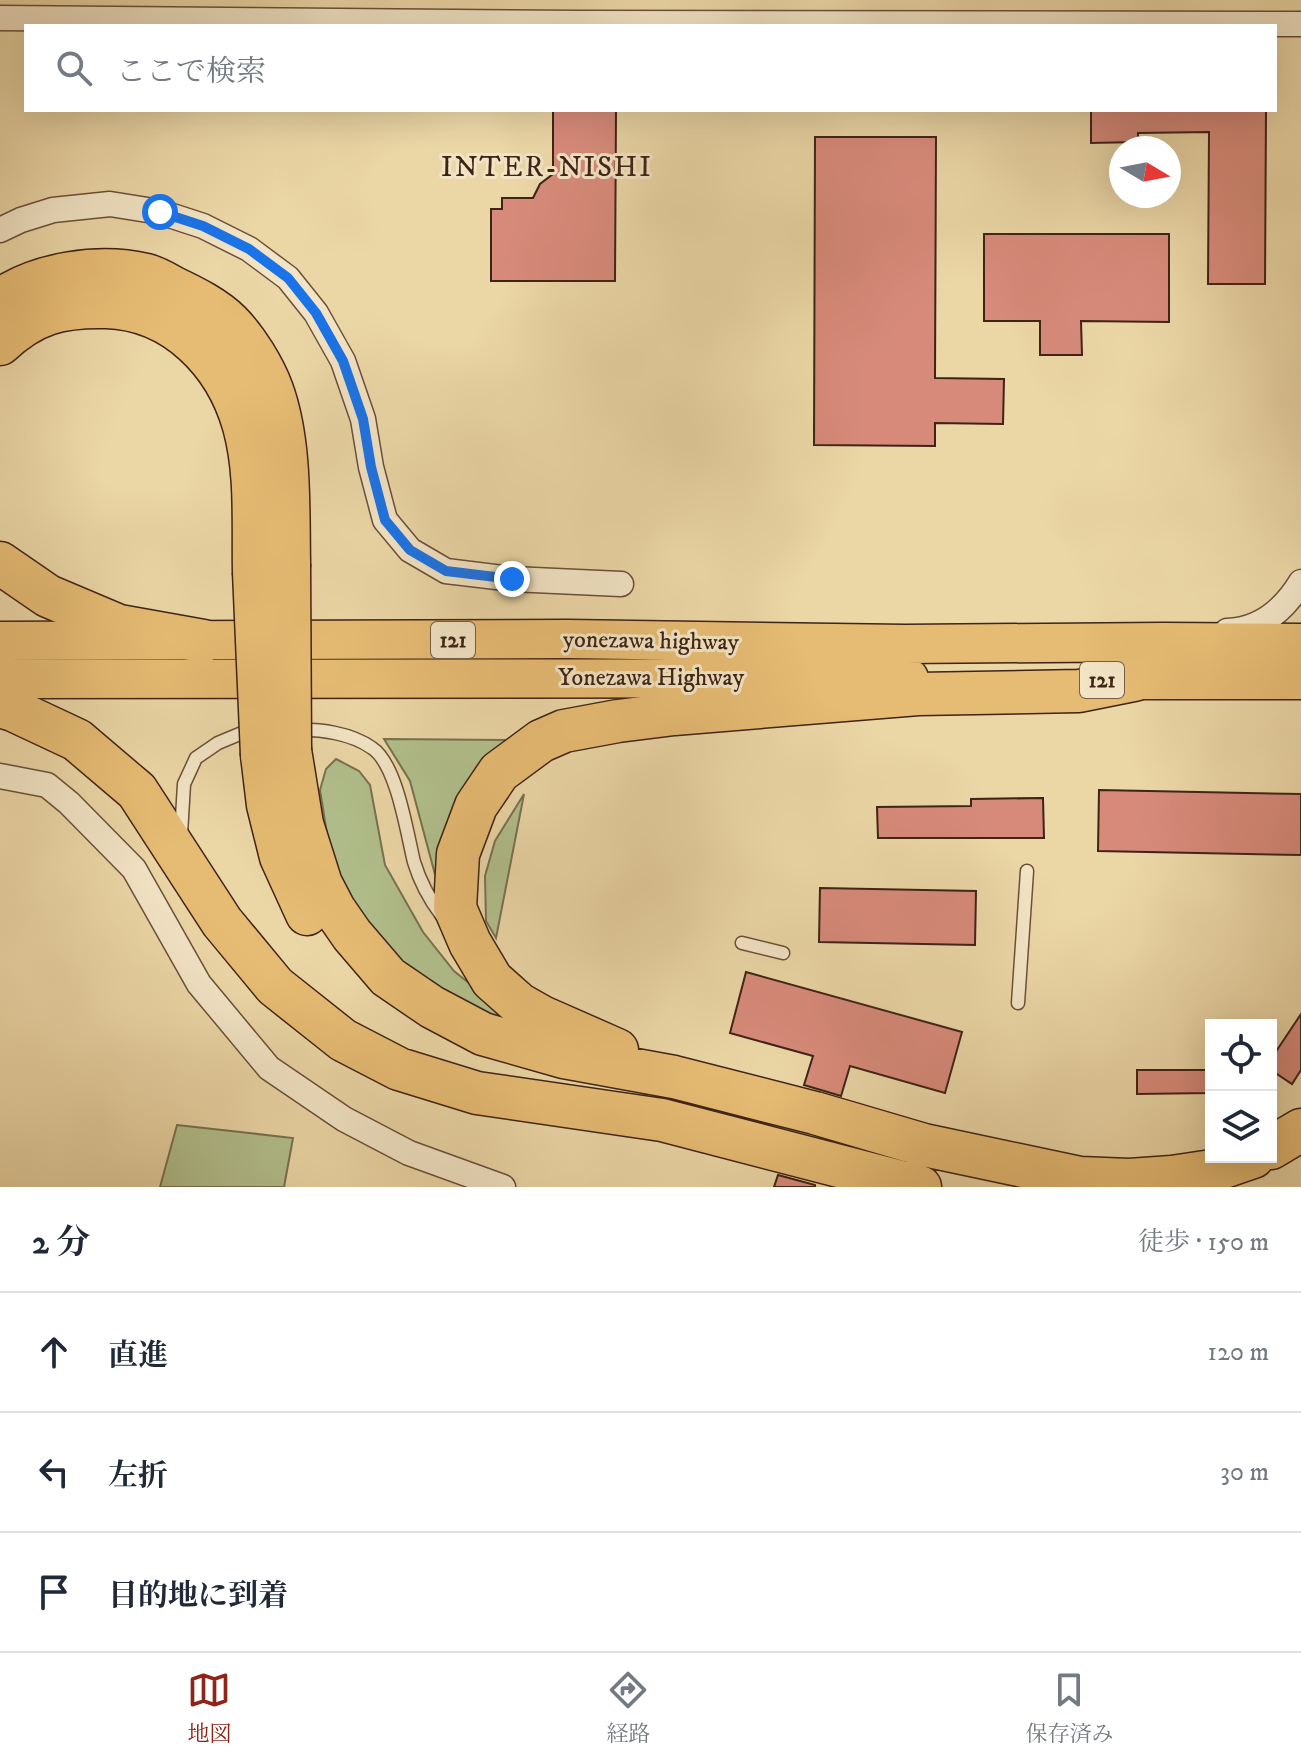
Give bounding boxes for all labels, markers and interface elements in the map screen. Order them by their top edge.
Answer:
search box [24,24,1277,112]
icon: search [52,46,96,90]
text: ここで検索 [116,54,266,91]
north arrow [1109,136,1181,208]
district label: INTER-NISHI [441,150,653,185]
route start [142,194,178,230]
route end [494,561,530,597]
road number: 121 [431,622,475,658]
street label: yonezawa highway [563,624,740,658]
road number: 121 [1080,662,1124,698]
street label: Yonezawa Highway [558,663,745,693]
map controls [1205,1019,1277,1163]
button: locate [1205,1019,1277,1091]
button: layers [1205,1091,1277,1163]
text: 2 分 [32,1222,90,1264]
text: 徒歩 · 150 m [1138,1226,1269,1259]
icon: ahead [32,1330,76,1374]
text: 120 m [1208,1336,1269,1369]
text: 直進 [108,1338,168,1375]
icon: left [32,1450,76,1494]
text: 30 m [1220,1456,1269,1489]
text: 左折 [108,1458,168,1495]
icon: arrive [32,1570,76,1614]
text: 目的地に到着 [108,1578,288,1615]
tab: 地図 [187,1668,232,1748]
tab: 経路 [606,1668,651,1748]
tab: 保存済み [1025,1668,1114,1748]

